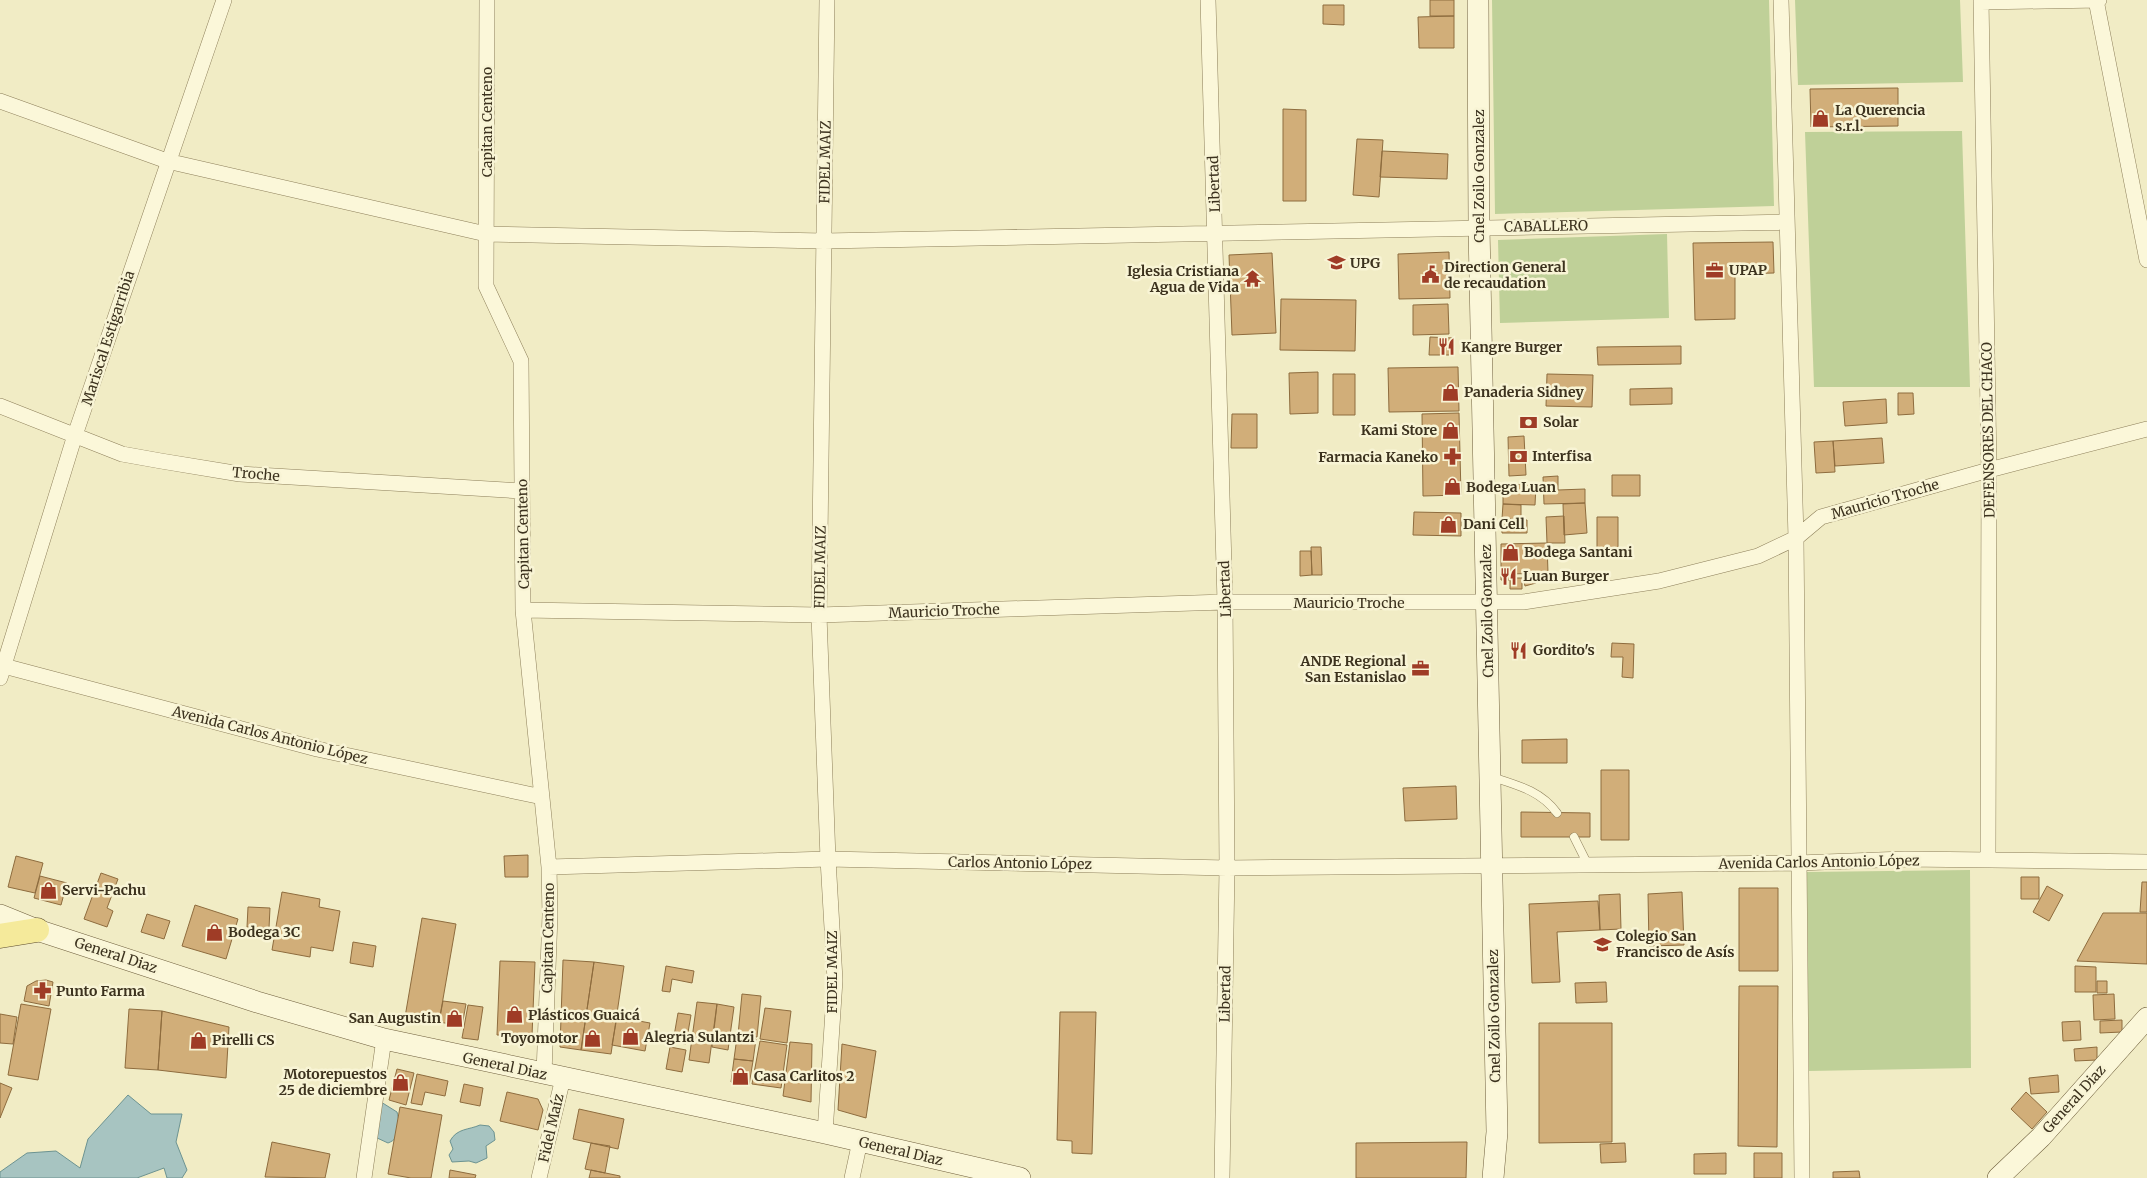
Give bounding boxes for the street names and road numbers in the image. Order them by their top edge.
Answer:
street label: Capitan Centeno [478,67,496,177]
street label: Cnel Zoilo Gonzalez [1470,109,1488,243]
street label: FIDEL MAIZ [815,120,835,204]
street label: Libertad [1204,155,1224,213]
street label: CABALLERO [1504,216,1588,236]
street label: Mariscal Estigarribia [78,268,138,408]
street label: DEFENSORES DEL CHACO [1977,342,1999,518]
street label: Troche [232,463,280,485]
street label: Mauricio Troche [1829,475,1941,523]
street label: Capitan Centeno [513,479,533,589]
street label: FIDEL MAIZ [810,525,830,609]
street label: Cnel Zoilo Gonzalez [1477,544,1497,678]
street label: Libertad [1215,560,1235,618]
street label: Mauricio Troche [1293,594,1405,612]
street label: Mauricio Troche [888,600,1000,622]
street label: Avenida Carlos Antonio López [169,702,370,768]
street label: Avenida Carlos Antonio López [1717,851,1920,873]
street label: Carlos Antonio López [948,853,1092,873]
street label: Capitan Centeno [538,883,558,993]
street label: FIDEL MAIZ [823,930,841,1014]
street label: General Diaz [72,933,160,977]
street label: Cnel Zoilo Gonzalez [1484,949,1504,1083]
street label: Libertad [1216,965,1235,1023]
street label: General Diaz [461,1048,549,1084]
street label: General Diaz [2039,1061,2110,1137]
street label: Fidel Maíz [534,1092,568,1164]
street label: General Diaz [857,1133,945,1170]

